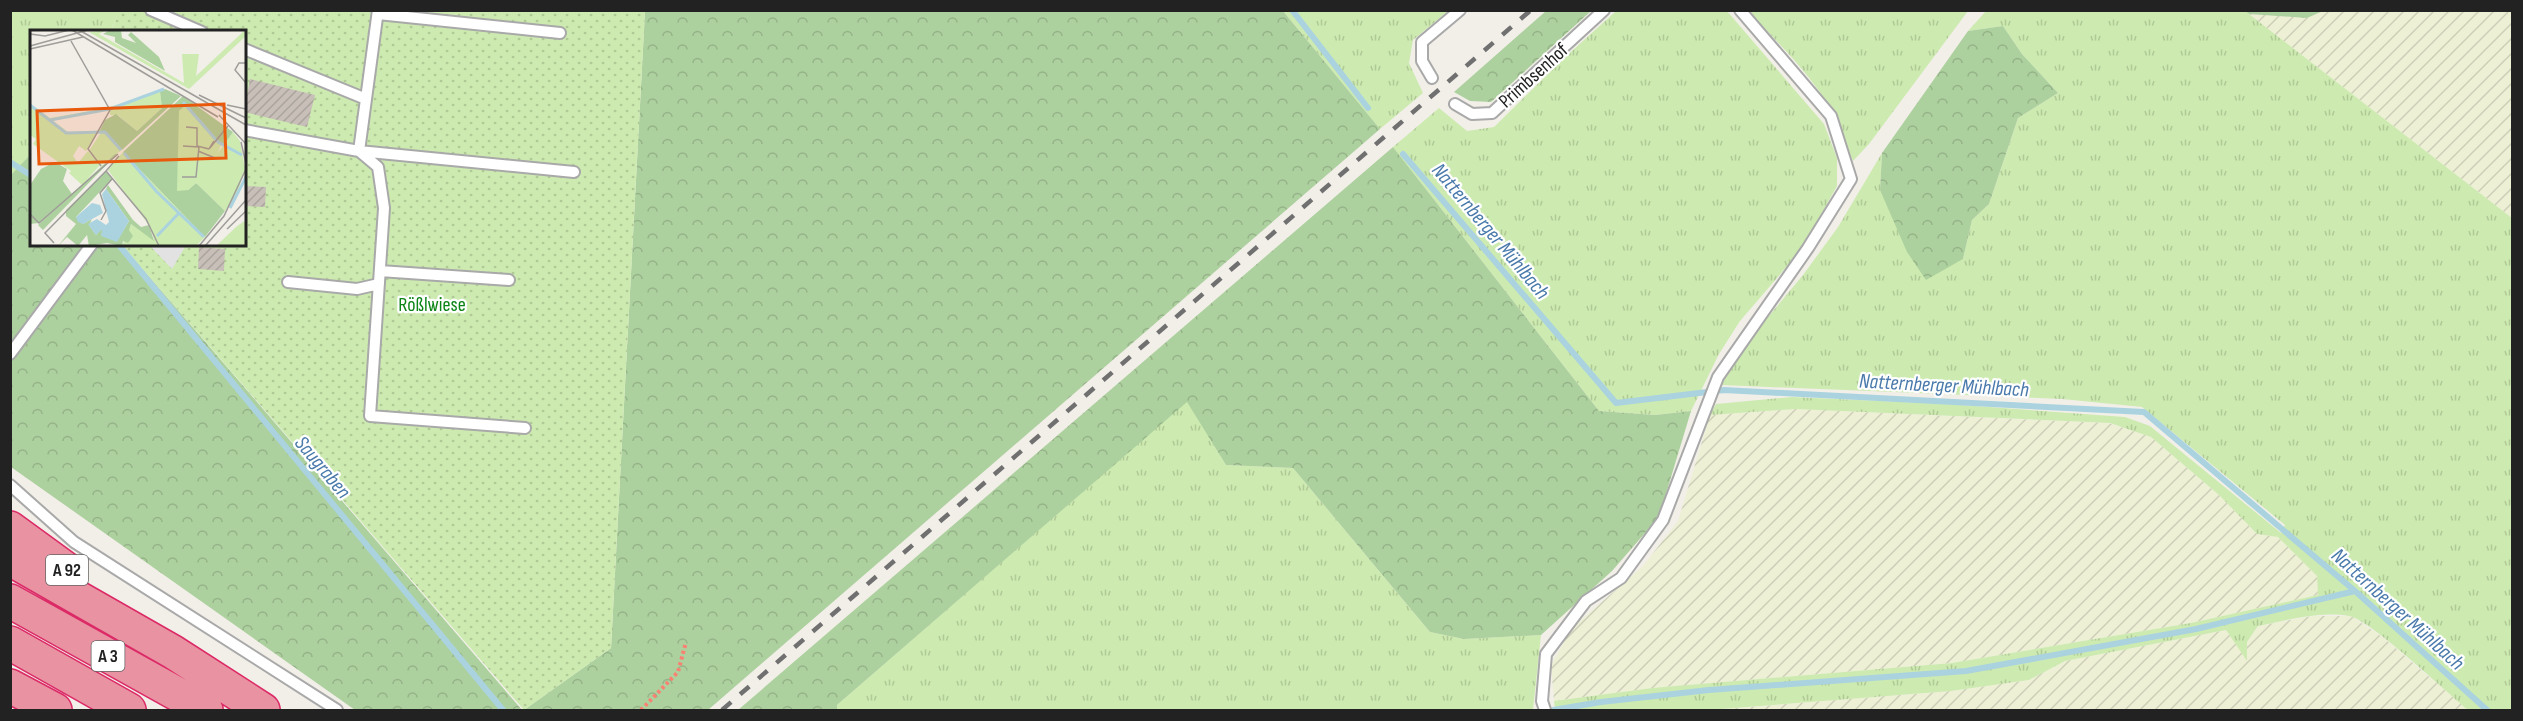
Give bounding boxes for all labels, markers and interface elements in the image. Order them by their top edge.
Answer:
inset map [30,30,246,246]
street label: Primbsenhof [1494,38,1574,113]
water label: Natternberger Mühlbach [1426,158,1555,305]
park label: Rößlwiese [398,293,466,317]
water label: Natternberger Mühlbach [1858,369,2030,402]
water label: Saugraben [289,431,356,504]
water label: Natternberger Mühlbach [2326,543,2469,676]
road number: A 92 [46,555,88,585]
road number: A 3 [92,641,124,671]

